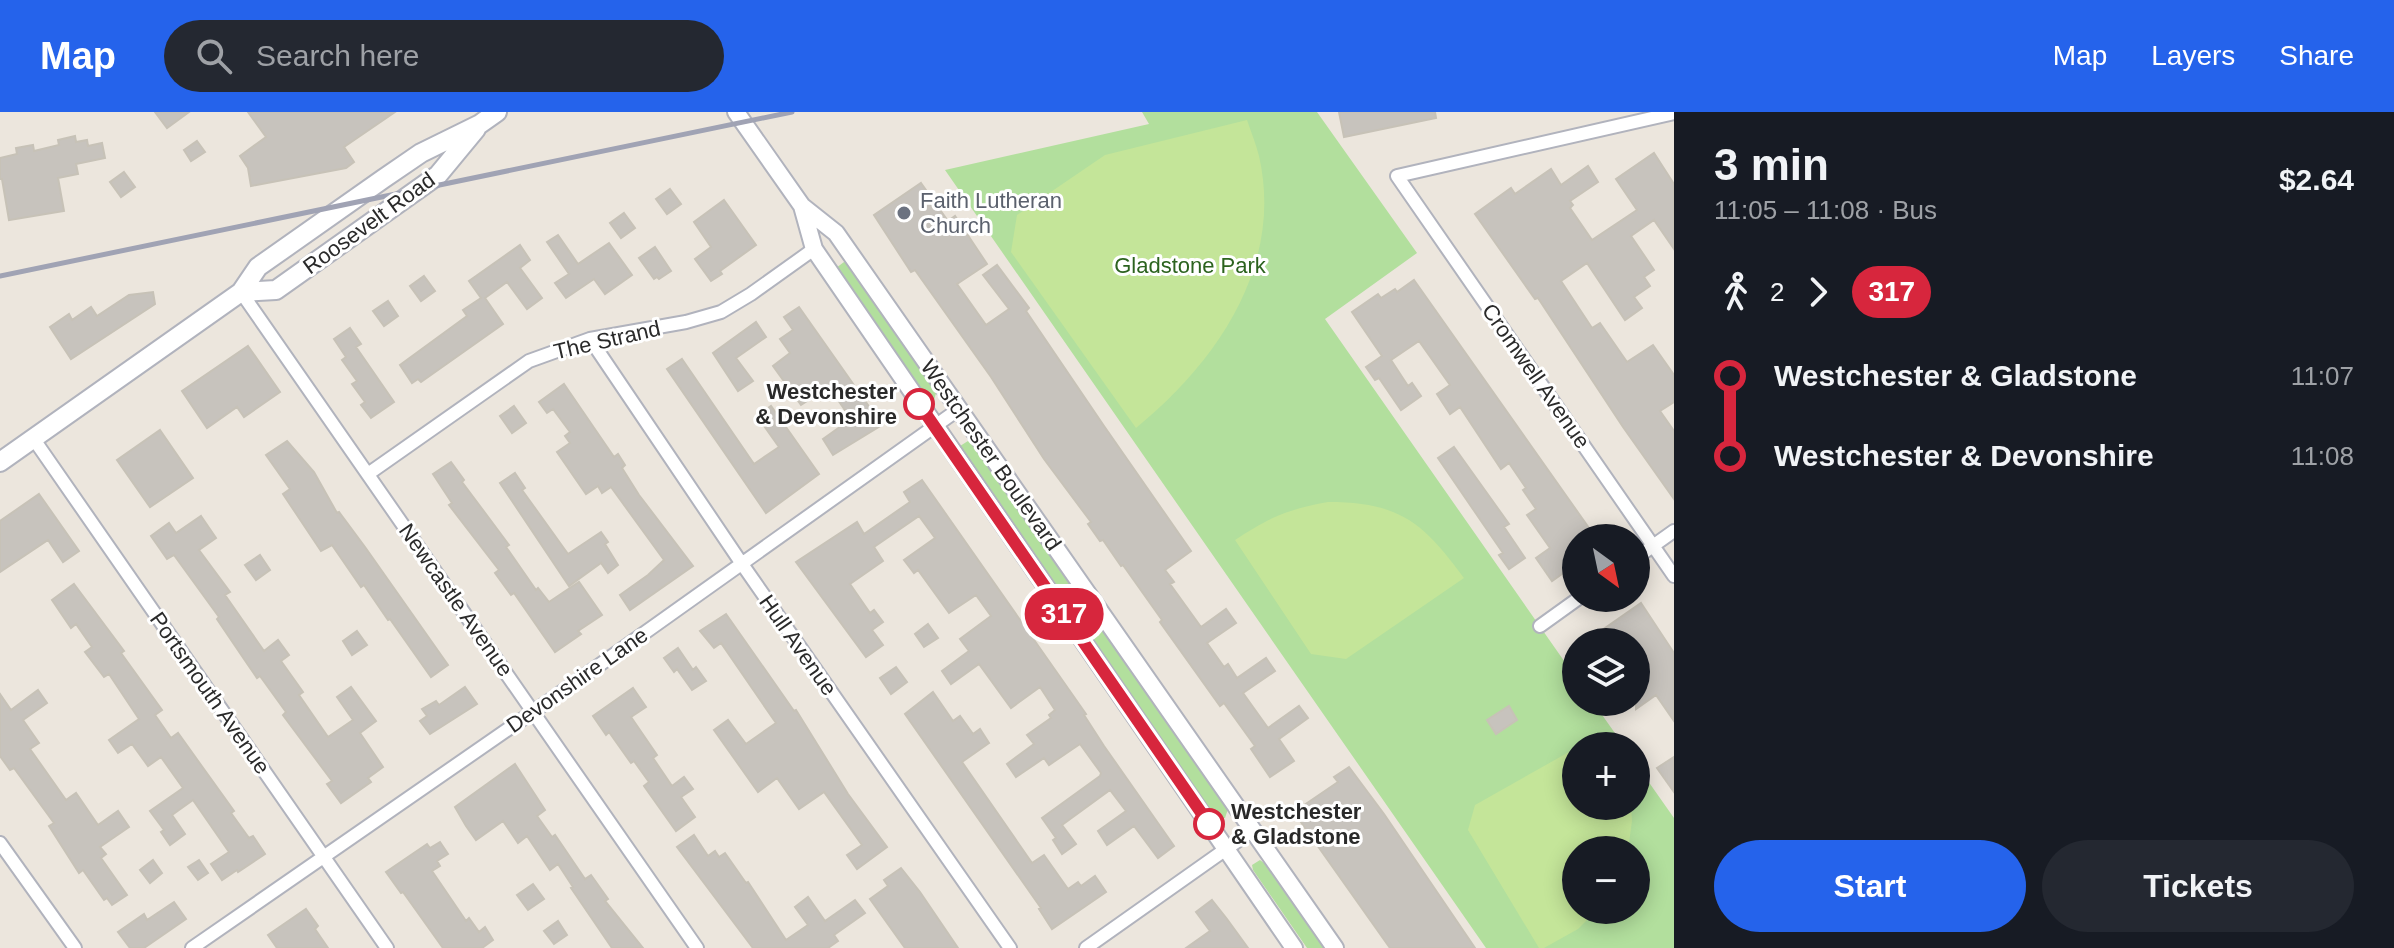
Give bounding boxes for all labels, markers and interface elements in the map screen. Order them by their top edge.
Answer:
search box [164,20,724,92]
icon: search [192,34,236,78]
text: Map [40,35,116,77]
text: Search here [256,39,419,72]
text: Map [2053,40,2107,71]
text: Layers [2151,40,2235,71]
text: Share [2279,40,2354,71]
text: 3 min [1714,140,1829,189]
text: $2.64 [2279,163,2354,196]
street label: Roosevelt Road [298,167,440,279]
place label: Faith Lutheran Church [920,188,1062,238]
text: 11:05 – 11:08 · Bus [1714,195,1937,225]
marker: Faith Lutheran Church [895,204,913,222]
park label: Gladstone Park [1114,253,1267,278]
icon: walk [1714,270,1758,314]
icon: forward [1796,270,1840,314]
text: 317 [1868,276,1915,307]
text: 2 [1770,277,1784,307]
street label: Cromwell Avenue [1477,299,1595,453]
street label: The Strand [551,316,663,364]
street label: Westchester Boulevard [916,355,1066,555]
text: Westchester & Gladstone [1774,359,2137,392]
text: 11:07 [2291,361,2354,391]
place label: Westchester & Devonshire [755,379,897,429]
marker: Westchester & Devonshire [904,389,934,419]
text: Westchester & Devonshire [1774,439,2154,472]
text: 11:08 [2291,441,2354,471]
street label: Newcastle Avenue [394,519,518,681]
north arrow [1562,524,1650,612]
map controls [1562,524,1650,924]
line badge: 317 [1018,588,1110,640]
street label: Hull Avenue [754,590,842,700]
text: 317 [1041,598,1087,629]
street label: Portsmouth Avenue [145,607,275,779]
street label: Devonshire Lane [502,622,652,738]
button: layers [1562,628,1650,716]
button: + [1562,732,1650,820]
place label: Westchester & Gladstone [1231,799,1362,849]
marker: Westchester & Gladstone [1194,809,1224,839]
button: − [1562,836,1650,924]
button: Start [1714,840,2026,932]
button: Tickets [2042,840,2354,932]

